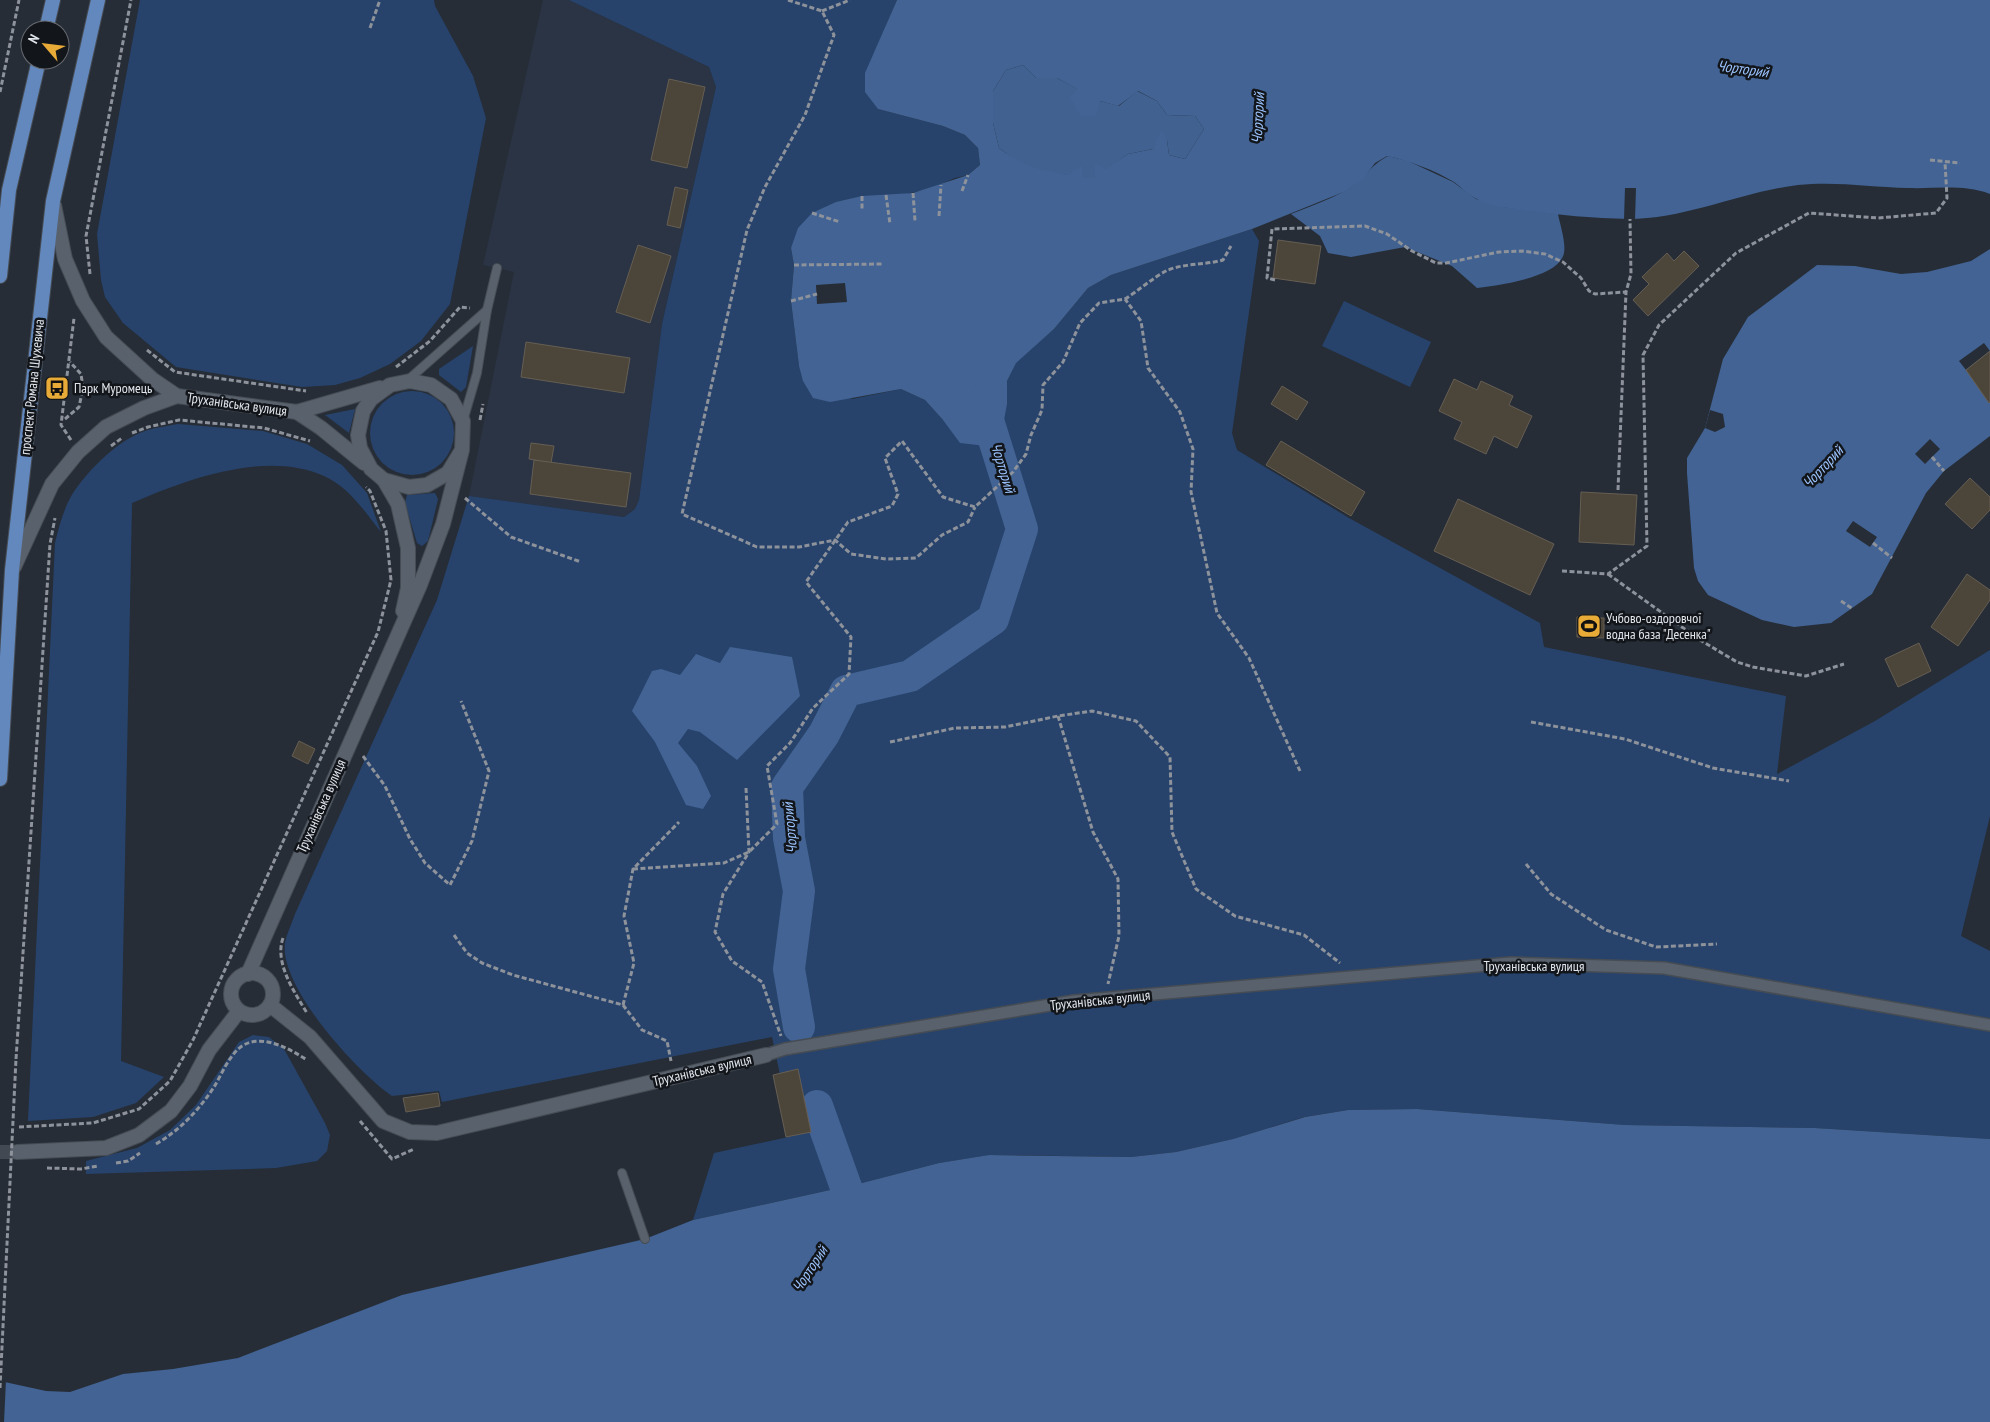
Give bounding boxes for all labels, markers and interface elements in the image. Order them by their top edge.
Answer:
north arrow [20,20,70,70]
text: N [24,31,43,46]
water label: Чорторий [1717,56,1771,82]
water label: Чорторий [1247,91,1268,144]
street label: проспект Романа Шухевича [16,318,48,456]
bus stop icon: Парк Муромець [44,375,70,401]
place label: Парк Муромець [74,379,152,397]
street label: Труханівська вулиця [186,388,288,420]
water label: Чорторий [987,441,1020,496]
water label: Чорторий [1798,441,1848,492]
place label: Учбово-оздоровчої водна база "Десенка" [1606,609,1711,643]
sports icon: Учбово-оздоровчої водна база "Десенка" [1576,613,1602,639]
street label: Труханівська вулиця [292,756,350,856]
water label: Чорторий [778,800,801,854]
street label: Труханівська вулиця [1484,957,1584,975]
street label: Труханівська вулиця [1049,986,1151,1014]
street label: Труханівська вулиця [651,1050,753,1090]
water label: Чорторий [788,1241,832,1295]

